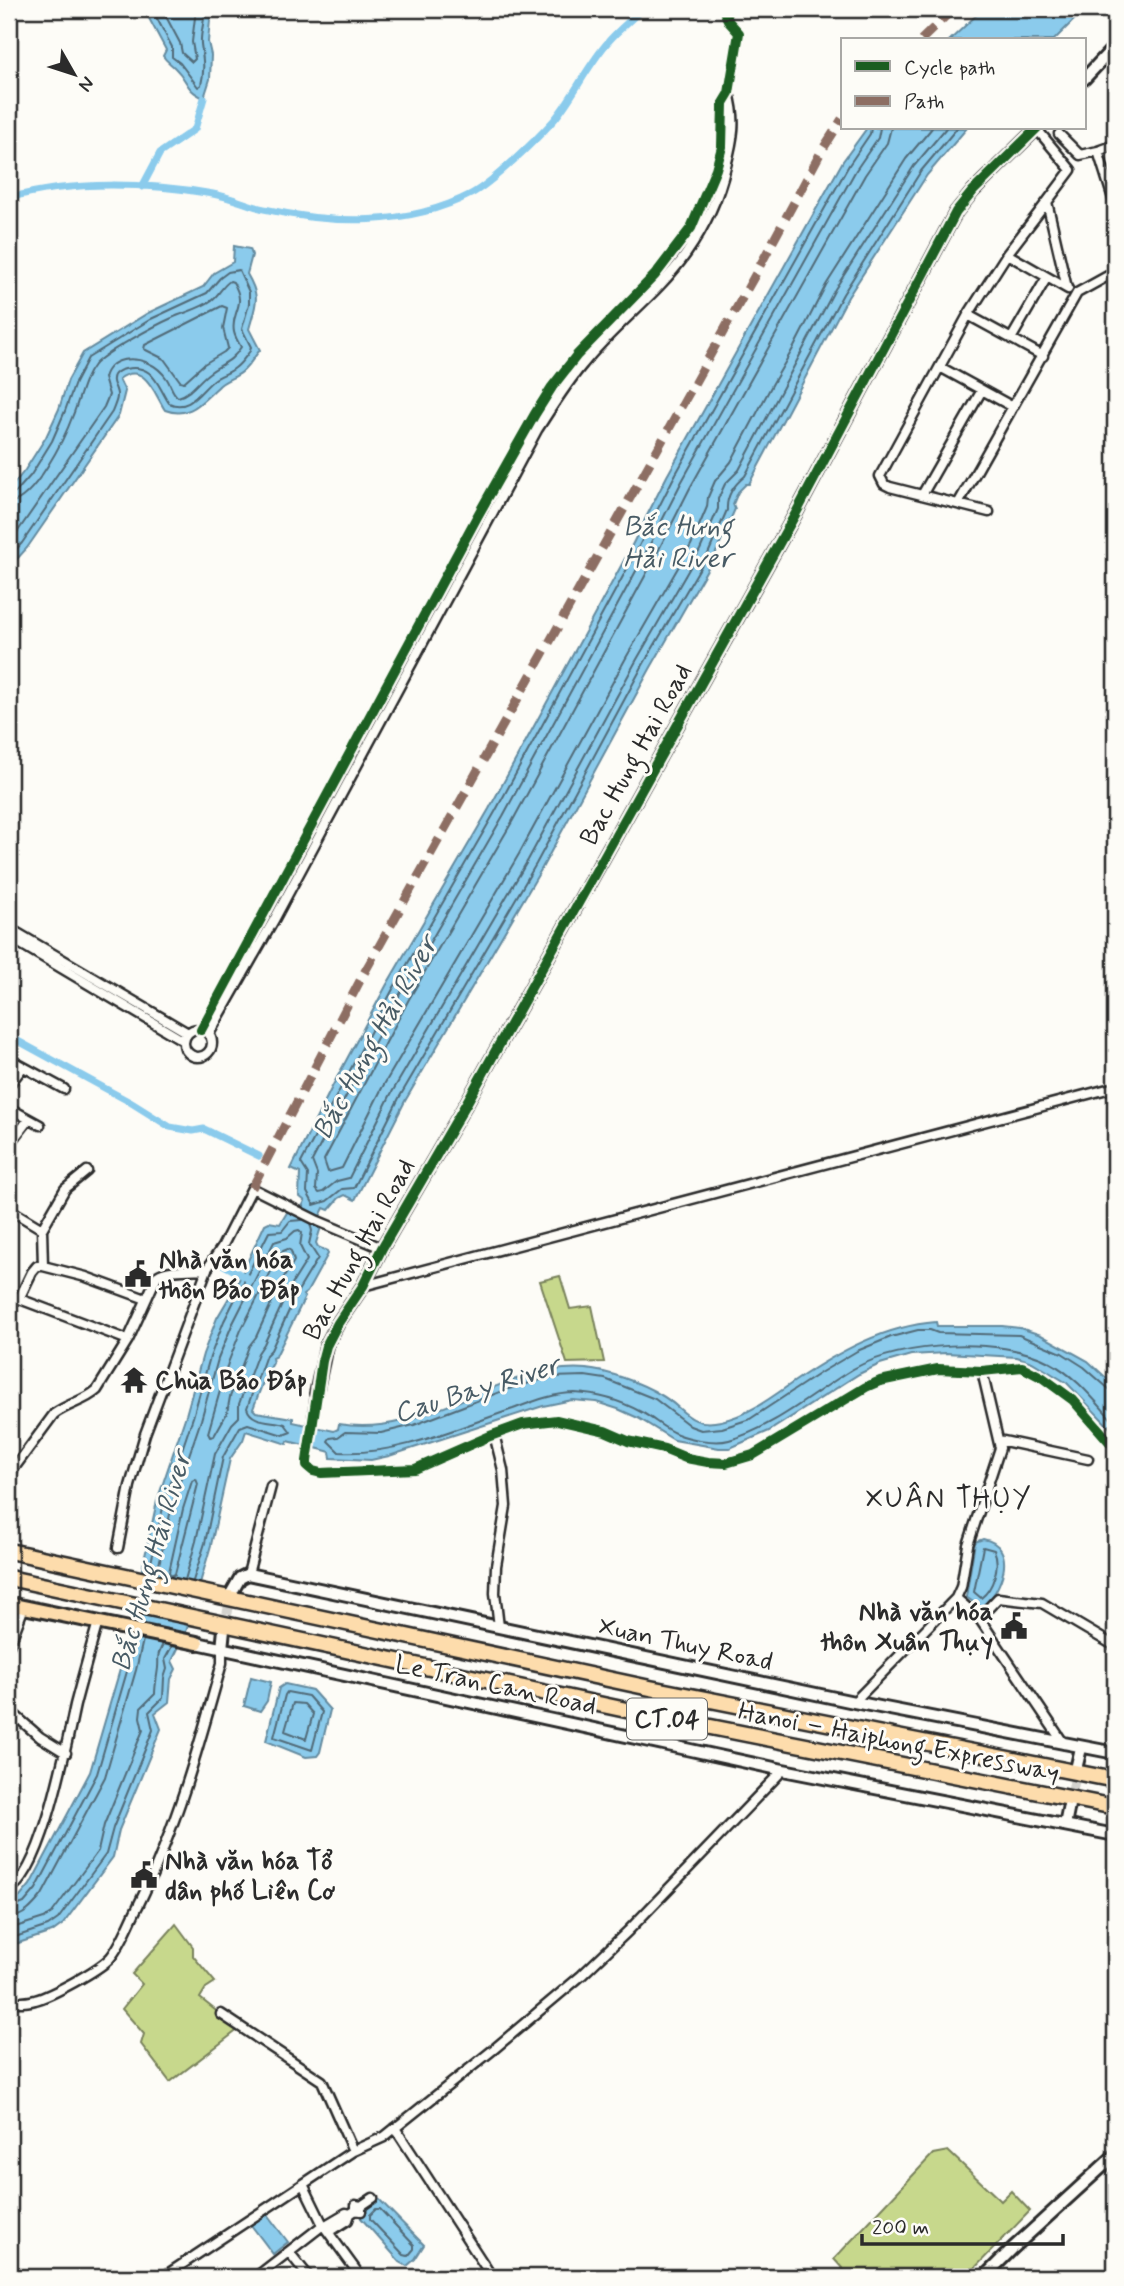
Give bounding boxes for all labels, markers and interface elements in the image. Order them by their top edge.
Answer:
north arrow [38,38,108,108]
legend [841,38,1086,130]
text: Cycle path [904,54,995,82]
text: N [72,71,100,97]
text: Path [904,88,944,116]
water label: Bắc Hưng Hải River [623,509,737,578]
street label: Bac Hung Hai Road [573,658,703,853]
water label: Bắc Hưng Hải River [305,927,452,1148]
street label: Bac Hung Hai Road [296,1153,426,1348]
place label: Nhà văn hóa thôn Báo Đáp [158,1244,300,1308]
public building icon: Nhà văn hóa thôn Báo Đáp [123,1259,153,1289]
water label: Cau Bay River [390,1347,567,1433]
temple icon: Chùa Báo Đáp [119,1365,149,1395]
place label: Chùa Báo Đáp [155,1365,307,1399]
water label: Bắc Hưng Hải River [103,1444,205,1677]
district label: XUÂN THỤY [865,1481,1033,1518]
place label: Nhà văn hóa thôn Xuân Thụy [820,1596,993,1660]
street label: Xuan Thuy Road [595,1610,776,1680]
public building icon: Nhà văn hóa thôn Xuân Thụy [999,1611,1029,1641]
street label: Le Tran Can Road [392,1648,599,1724]
street label: Hanoi – Haiphong Expressway [735,1695,1062,1794]
road number: CT.04 [627,1699,707,1740]
place label: Nhà văn hóa Tổ dân phố Liên Cơ [165,1845,335,1909]
public building icon: Nhà văn hóa Tổ dân phố Liên Cơ [129,1860,159,1890]
scale bar [862,2202,1063,2246]
text: 200 m [872,2214,929,2242]

